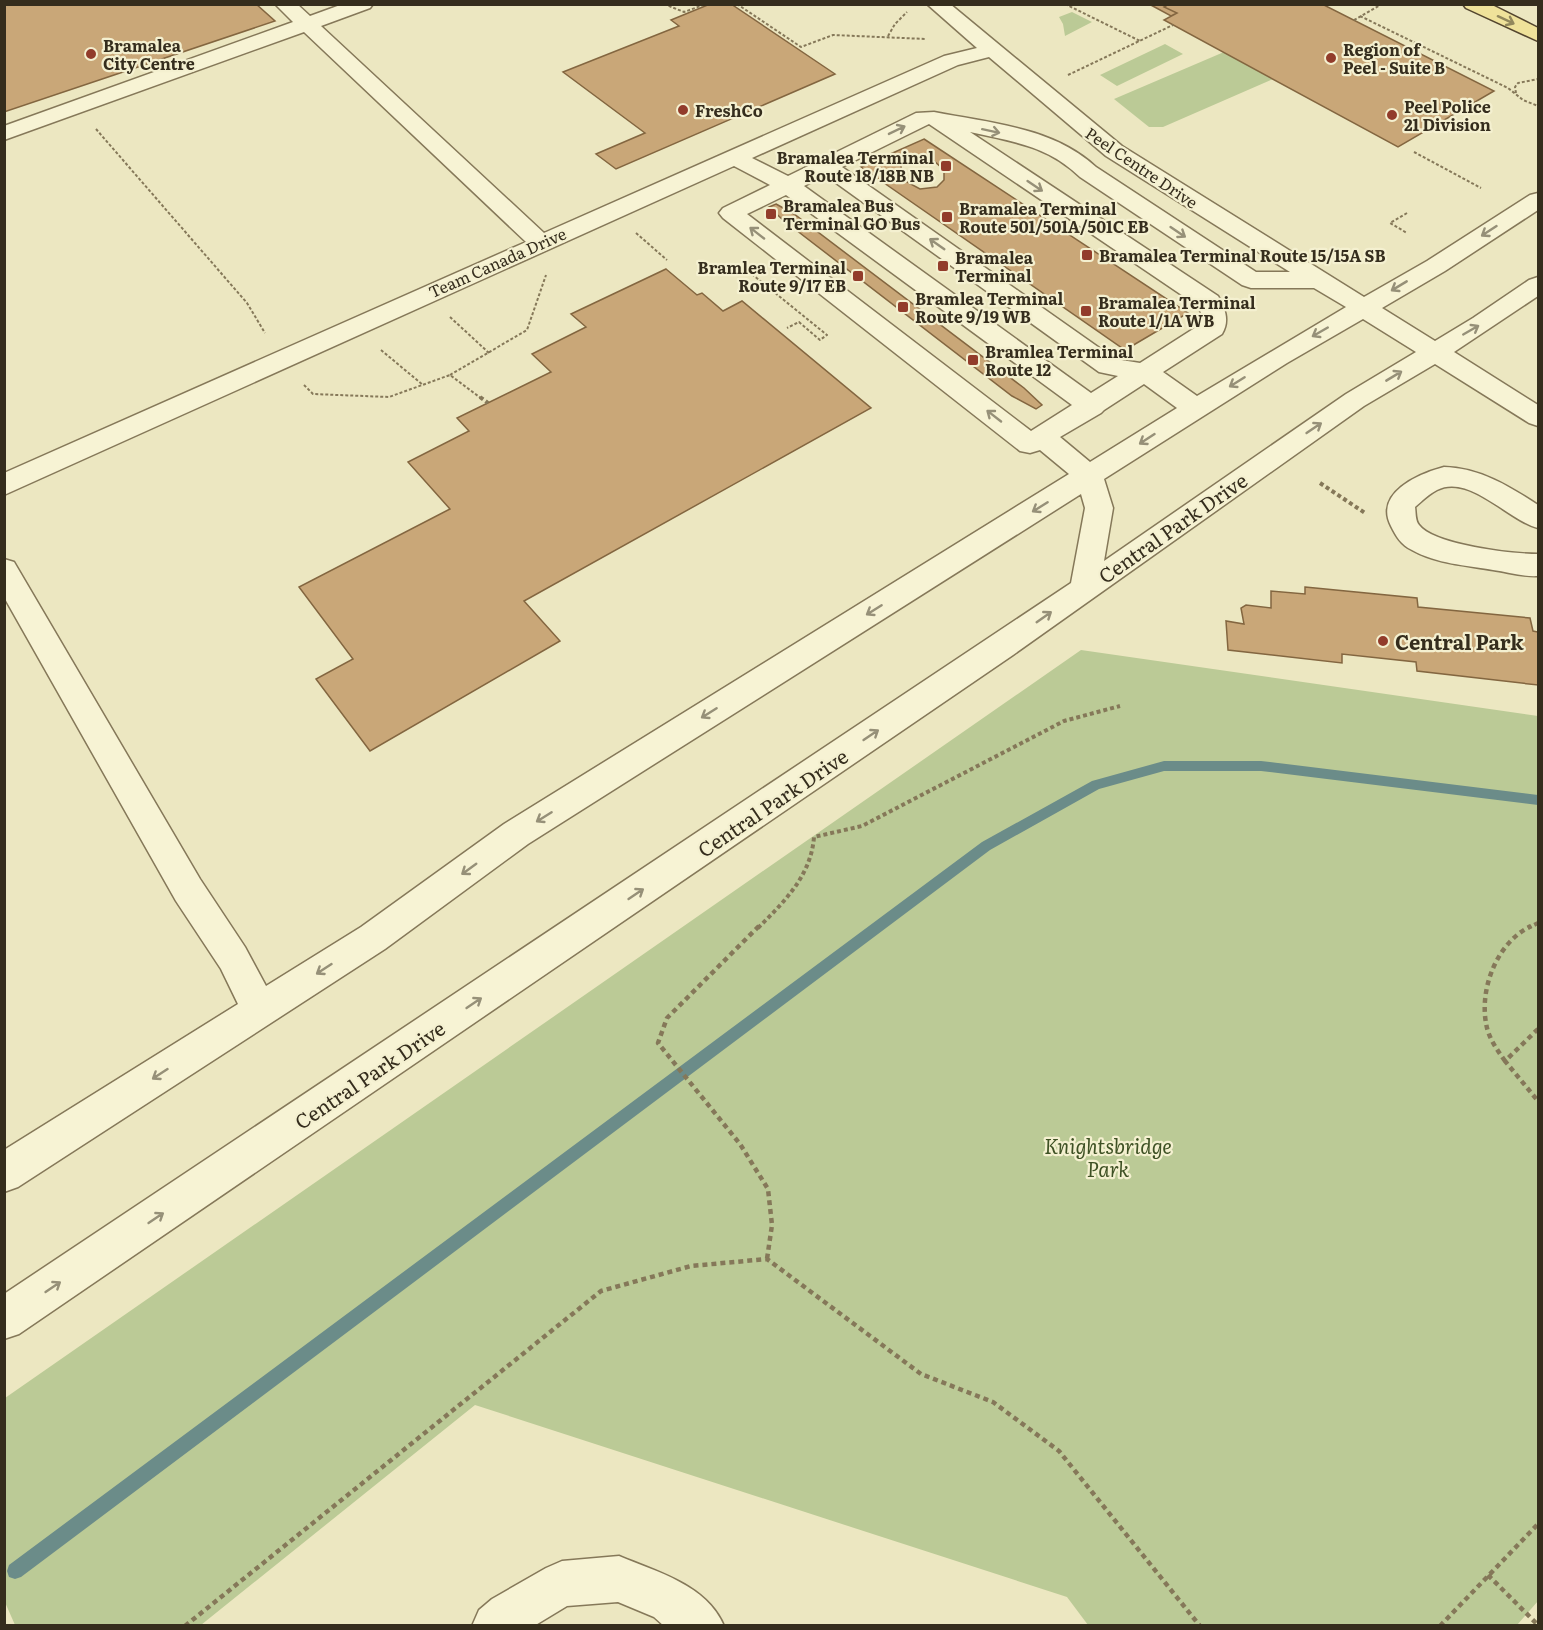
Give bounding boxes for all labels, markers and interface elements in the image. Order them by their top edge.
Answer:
one-way arrow [1497,14,1515,26]
place label: Bramalea City Centre [103,33,195,75]
place label: Region of Peel - Suite B [1343,37,1445,79]
marker: Bramalea City Centre [84,47,98,61]
marker: Region of Peel - Suite B [1324,51,1338,65]
place label: Peel Police 21 Division [1404,94,1491,136]
place label: FreshCo [695,98,763,122]
marker: FreshCo [676,103,690,117]
marker: Peel Police 21 Division [1385,108,1399,122]
street label: Peel Centre Drive [1081,120,1203,214]
one-way arrow [888,124,906,136]
one-way arrow [981,125,1000,137]
place label: Bramalea Terminal Route 18/18B NB [776,145,934,187]
marker: Bramalea Terminal Route 18/18B NB [939,159,953,173]
one-way arrow [1026,180,1042,192]
place label: Bramalea Bus Terminal GO Bus [783,193,920,235]
place label: Bramalea Terminal Route 501/501A/501C EB [959,196,1149,238]
marker: Bramalea Bus Terminal GO Bus [764,207,778,221]
marker: Bramalea Terminal Route 501/501A/501C EB [940,210,954,224]
street label: Team Canada Drive [424,221,570,303]
one-way arrow [1481,225,1498,238]
one-way arrow [1169,226,1186,238]
one-way arrow [749,227,765,240]
one-way arrow [929,238,945,250]
place label: Bramalea Terminal Route 15/15A SB [1099,243,1385,267]
place label: Bramalea Terminal [955,245,1034,287]
marker: Bramalea Terminal Route 15/15A SB [1080,248,1094,262]
place label: Bramlea Terminal Route 9/17 EB [698,255,846,297]
marker: Bramalea Terminal [936,259,950,273]
marker: Bramlea Terminal Route 9/17 EB [851,269,865,283]
one-way arrow [1391,281,1408,293]
place label: Bramlea Terminal Route 9/19 WB [915,286,1064,328]
place label: Bramalea Terminal Route 1/1A WB [1098,290,1256,332]
marker: Bramlea Terminal Route 9/19 WB [896,300,910,314]
marker: Bramalea Terminal Route 1/1A WB [1079,304,1093,318]
one-way arrow [1462,324,1479,336]
one-way arrow [1312,326,1329,338]
place label: Bramlea Terminal Route 12 [985,339,1134,381]
marker: Bramlea Terminal Route 12 [966,353,980,367]
one-way arrow [1385,370,1402,382]
one-way arrow [1229,377,1246,389]
one-way arrow [987,410,1003,423]
one-way arrow [1305,422,1322,434]
one-way arrow [1138,433,1155,446]
street label: Central Park Drive [1091,464,1253,590]
one-way arrow [1032,501,1049,513]
one-way arrow [866,604,883,616]
one-way arrow [1035,611,1051,623]
place label: Central Park [1395,626,1524,656]
marker: Central Park [1376,634,1390,648]
one-way arrow [701,708,718,720]
one-way arrow [862,729,879,741]
street label: Central Park Drive [691,740,853,864]
one-way arrow [536,811,553,823]
one-way arrow [461,862,477,875]
one-way arrow [627,888,644,900]
one-way arrow [316,964,333,976]
one-way arrow [466,997,482,1009]
street label: Central Park Drive [288,1012,450,1136]
one-way arrow [151,1068,168,1081]
park label: Knightsbridge Park [1044,1130,1172,1183]
one-way arrow [147,1212,164,1224]
one-way arrow [44,1281,61,1293]

